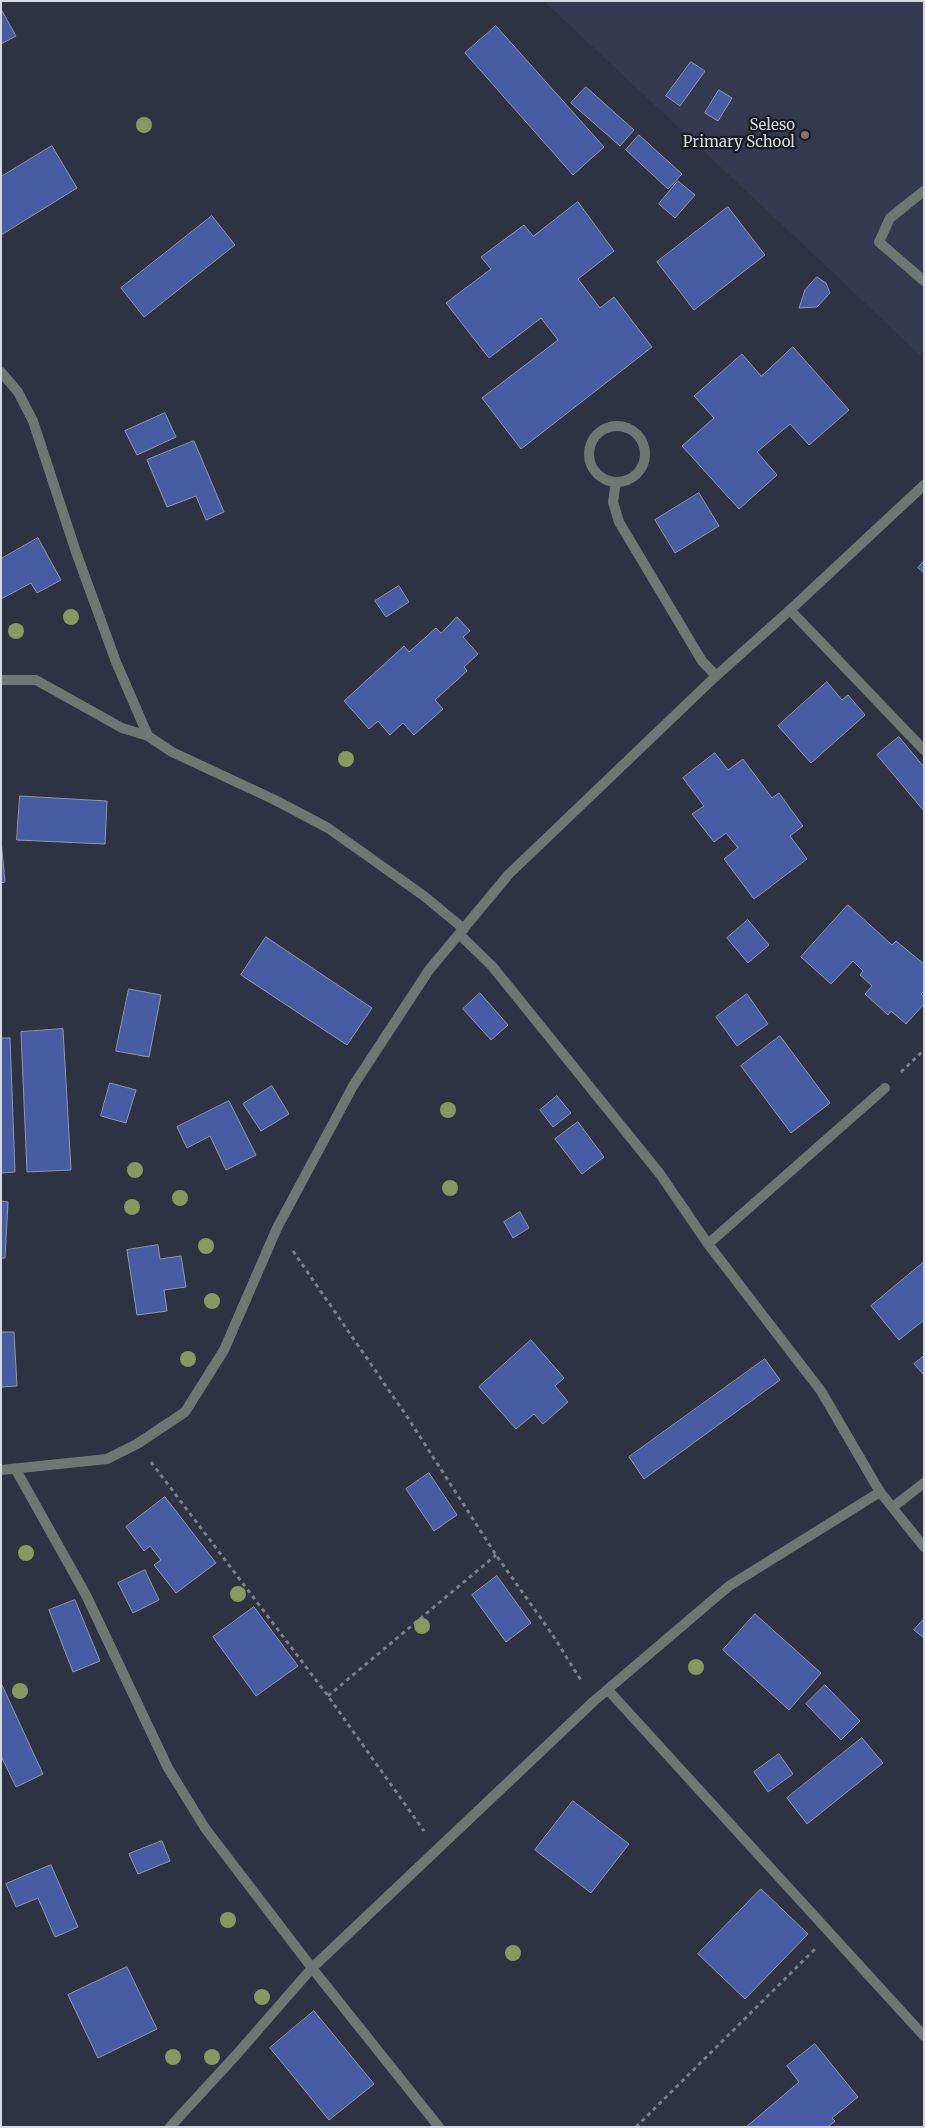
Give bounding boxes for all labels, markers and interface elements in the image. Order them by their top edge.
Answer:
place label: Seleso Primary School [683,117,795,152]
marker: Seleso Primary School [799,129,811,141]

